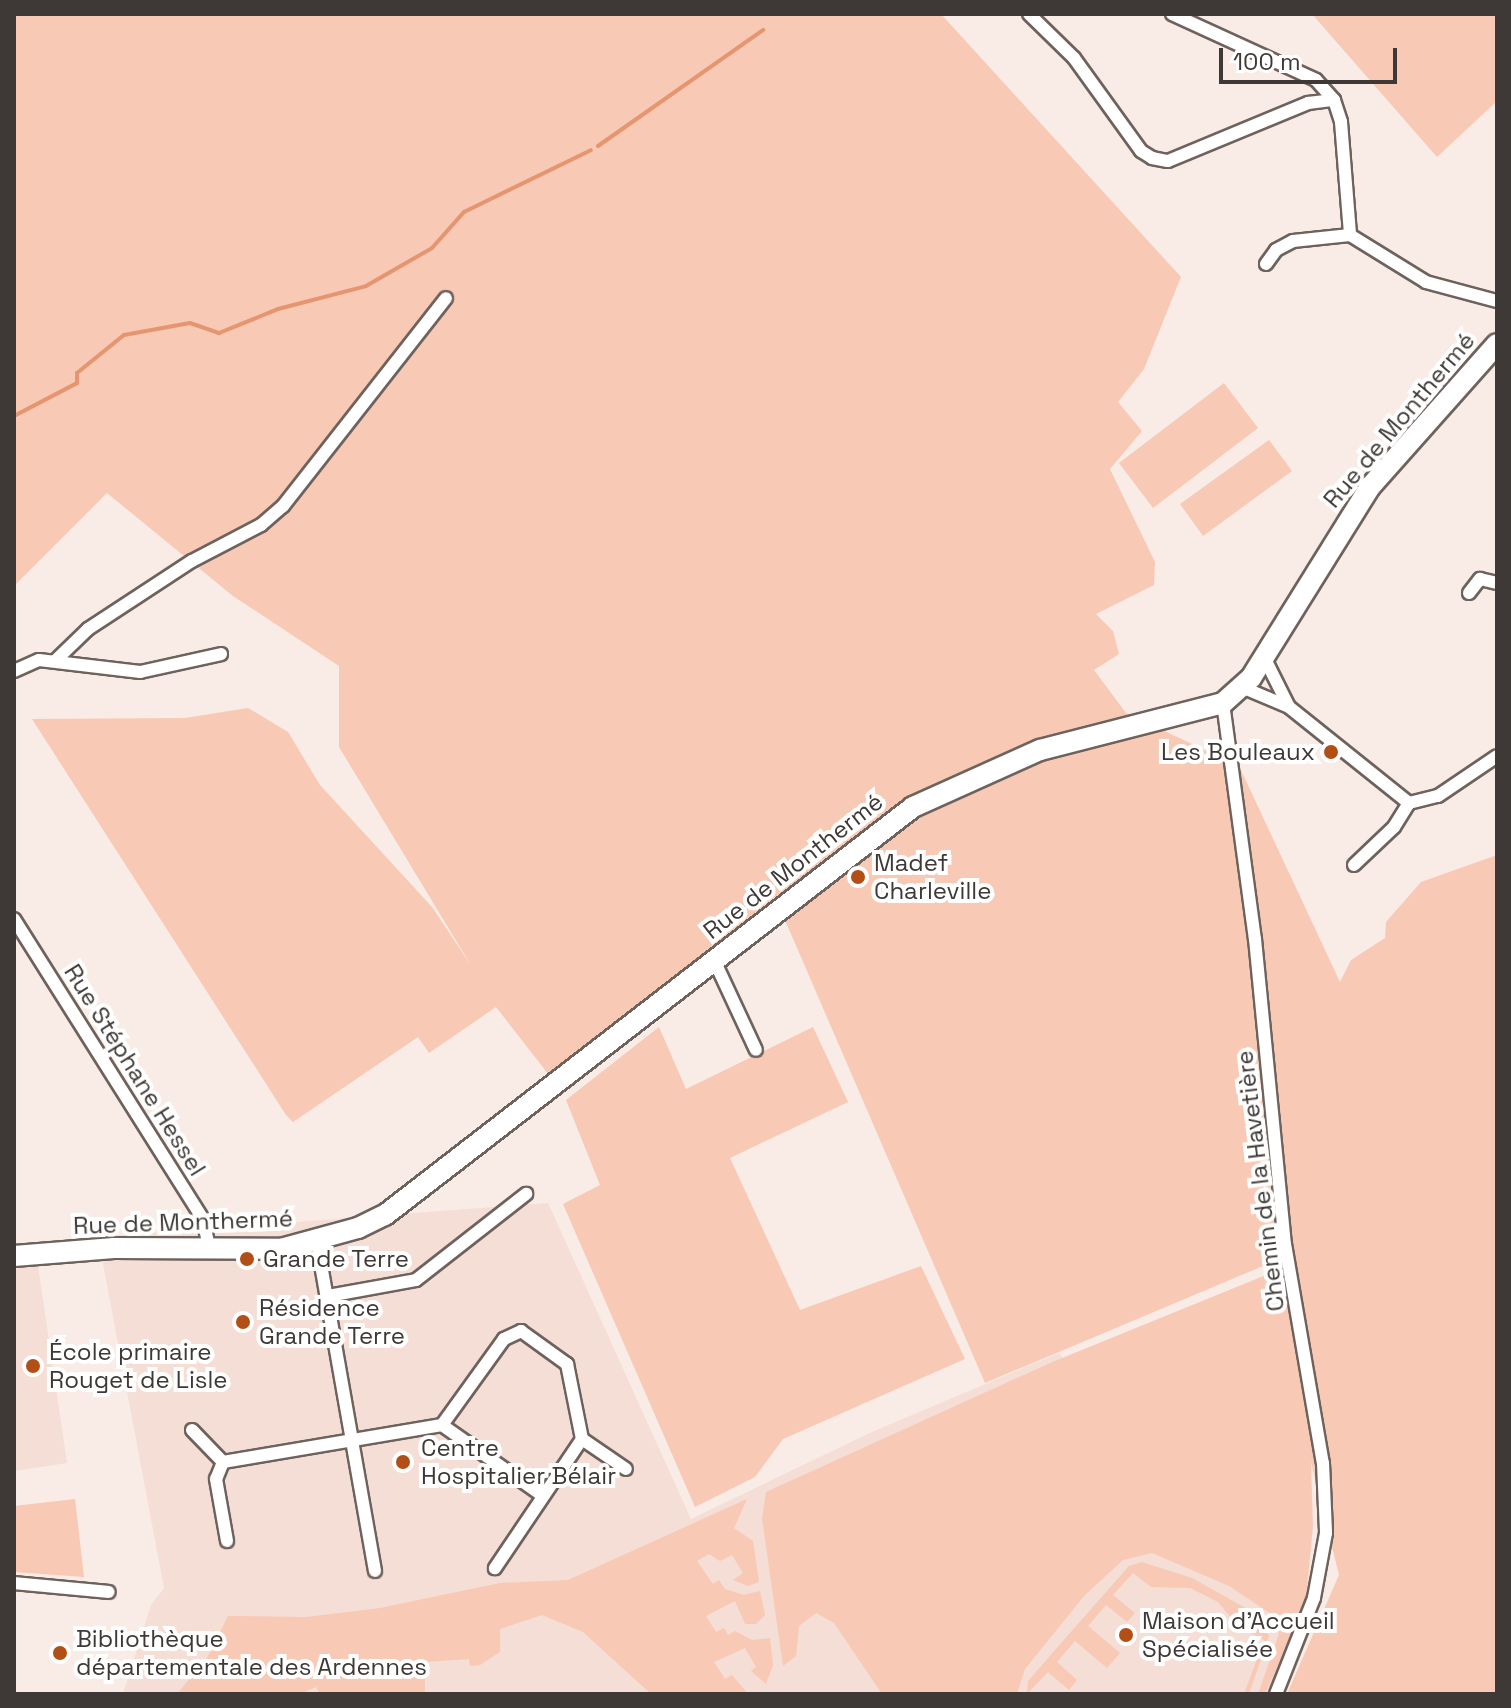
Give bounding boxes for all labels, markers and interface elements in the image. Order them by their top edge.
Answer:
scale bar [1223,32,1401,82]
text: 100 m [1233,46,1301,77]
street label: Rue de Monthermé [1317,327,1481,513]
place label: Les Bouleaux [1161,738,1315,766]
marker: Les Bouleaux [1322,743,1340,761]
street label: Rue de Monthermé [698,787,888,945]
place label: Madef Charleville [874,849,991,905]
marker: Madef Charleville [849,868,867,886]
street label: Rue Stéphane Hessel [58,959,212,1181]
street label: Chemin de la Havetière [1230,1049,1290,1313]
street label: Rue de Monthermé [73,1204,293,1240]
place label: Grande Terre [263,1245,410,1273]
marker: Grande Terre [238,1250,256,1268]
place label: Résidence Grande Terre [259,1294,406,1350]
marker: Résidence Grande Terre [234,1313,252,1331]
place label: École primaire Rouget de Lisle [49,1338,228,1394]
marker: École primaire Rouget de Lisle [24,1357,42,1375]
place label: Centre Hospitalier Bélair [421,1434,616,1490]
marker: Centre Hospitalier Bélair [392,1451,414,1473]
place label: Maison d'Accueil Spécialisée [1142,1607,1335,1663]
place label: Bibliothèque départementale des Ardennes [76,1625,427,1681]
marker: Maison d'Accueil Spécialisée [1117,1626,1135,1644]
marker: Bibliothèque départementale des Ardennes [51,1644,69,1662]

